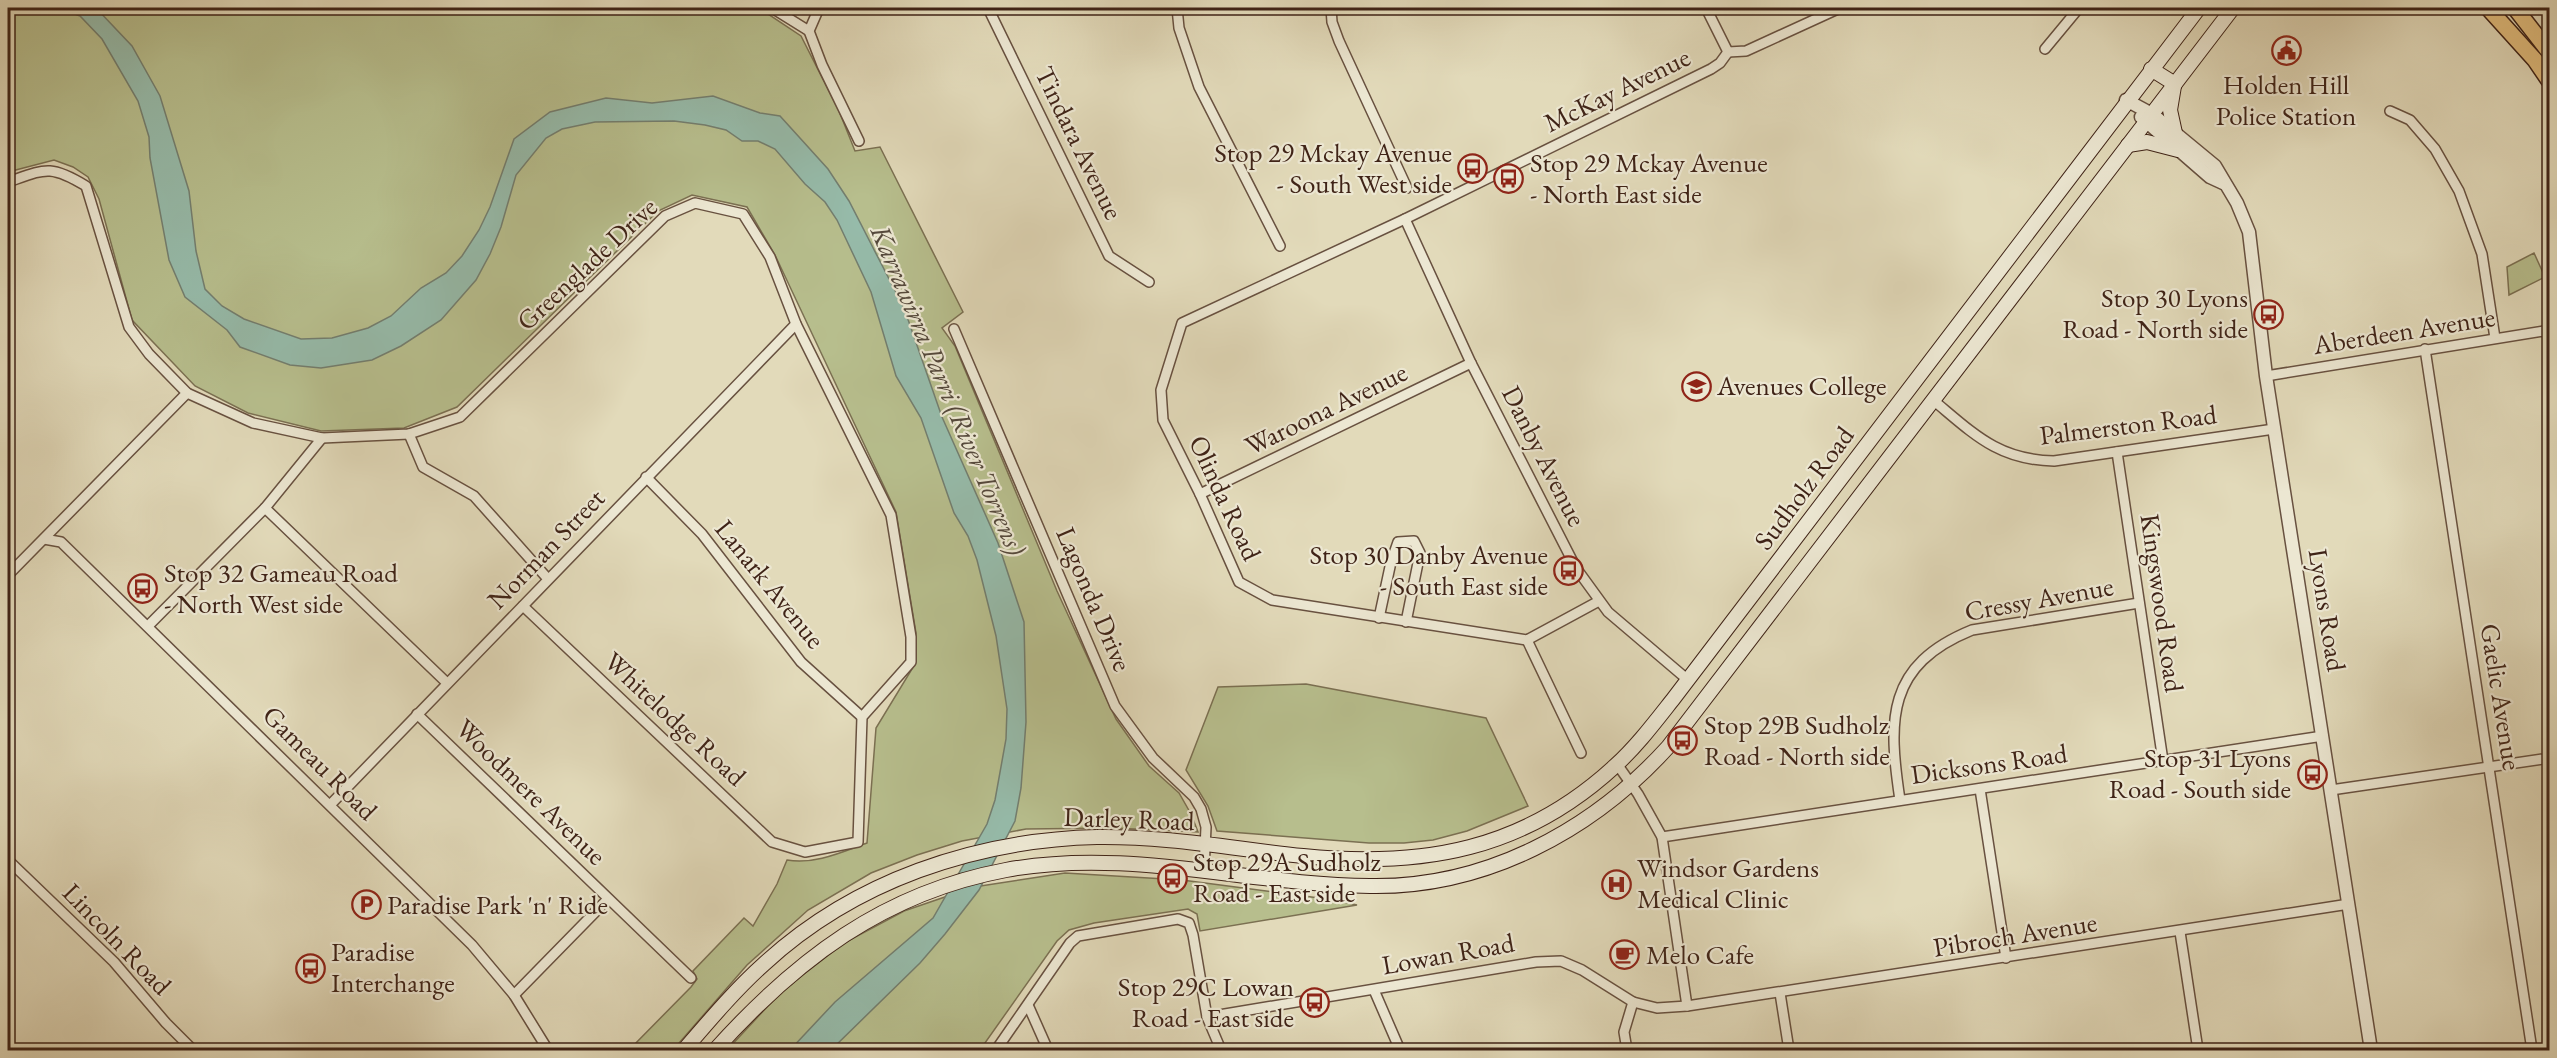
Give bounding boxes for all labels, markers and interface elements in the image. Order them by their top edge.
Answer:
public building icon: Holden Hill Police Station [2270,34,2302,66]
street label: McKay Avenue [1538,39,1696,140]
street label: Tindara Avenue [1027,60,1132,225]
place label: Holden Hill Police Station [2216,67,2356,133]
place label: Stop 29 Mckay Avenue - South West side [1214,135,1452,201]
place label: Stop 29 Mckay Avenue - North East side [1530,145,1768,211]
bus stop icon: Stop 29 Mckay Avenue - South West side [1457,153,1489,185]
bus stop icon: Stop 29 Mckay Avenue - North East side [1493,163,1525,195]
street label: Greenglade Drive [509,189,664,338]
water label: Karrawirra Parri (River Torrens) [863,218,1035,561]
place label: Stop 30 Lyons Road - North side [2062,280,2248,346]
bus stop icon: Stop 30 Lyons Road - North side [2253,298,2285,330]
street label: Aberdeen Avenue [2309,299,2497,362]
street label: Waroona Avenue [1239,354,1413,463]
place label: Avenues College [1716,368,1887,403]
school or university icon: Avenues College [1680,370,1712,402]
street label: Danby Avenue [1494,380,1595,532]
street label: Palmerston Road [2037,396,2219,453]
street label: Sudholz Road [1746,419,1862,556]
street label: Olinda Road [1181,430,1270,566]
street label: Norman Street [479,481,612,616]
street label: Kingswood Road [2133,511,2192,695]
street label: Lanark Avenue [708,512,833,655]
street label: Lagonda Drive [1048,521,1141,676]
place label: Stop 30 Danby Avenue - South East side [1310,537,1548,603]
street label: Lyons Road [2301,546,2355,674]
place label: Stop 32 Gameau Road - North West side [164,555,398,621]
bus stop icon: Stop 30 Danby Avenue - South East side [1553,555,1585,587]
street label: Cressy Avenue [1962,568,2116,629]
bus stop icon: Stop 32 Gameau Road - North West side [127,573,159,605]
street label: Gaelic Avenue [2473,621,2530,773]
street label: Whitelodge Road [597,644,754,794]
street label: Gameau Road [255,698,386,828]
place label: Stop 29B Sudholz Road - North side [1704,707,1890,773]
street label: Woodmere Avenue [449,711,614,872]
bus stop icon: Stop 29B Sudholz Road - North side [1667,725,1699,757]
street label: Dicksons Road [1908,735,2070,792]
place label: Stop 31 Lyons Road - South side [2109,740,2291,806]
bus stop icon: Stop 31 Lyons Road - South side [2296,758,2328,790]
street label: Darley Road [1063,799,1195,838]
place label: Stop 29A Sudholz Road - East side [1193,844,1382,910]
place label: Windsor Gardens Medical Clinic [1637,850,1819,916]
bus stop icon: Stop 29A Sudholz Road - East side [1156,862,1188,894]
hospital icon: Windsor Gardens Medical Clinic [1600,868,1632,900]
street label: Lincoln Road [55,875,180,1002]
place label: Paradise Park 'n' Ride [387,887,608,922]
parking icon: Paradise Park 'n' Ride [350,889,382,921]
street label: Pibroch Avenue [1930,904,2099,965]
street label: Lowan Road [1379,925,1517,982]
place label: Paradise Interchange [331,934,455,1000]
place label: Melo Cafe [1646,937,1754,972]
cafe icon: Melo Cafe [1609,939,1641,971]
bus stop icon: Paradise Interchange [294,952,326,984]
place label: Stop 29C Lowan Road - East side [1118,969,1294,1035]
bus stop icon: Stop 29C Lowan Road - East side [1299,987,1331,1019]

